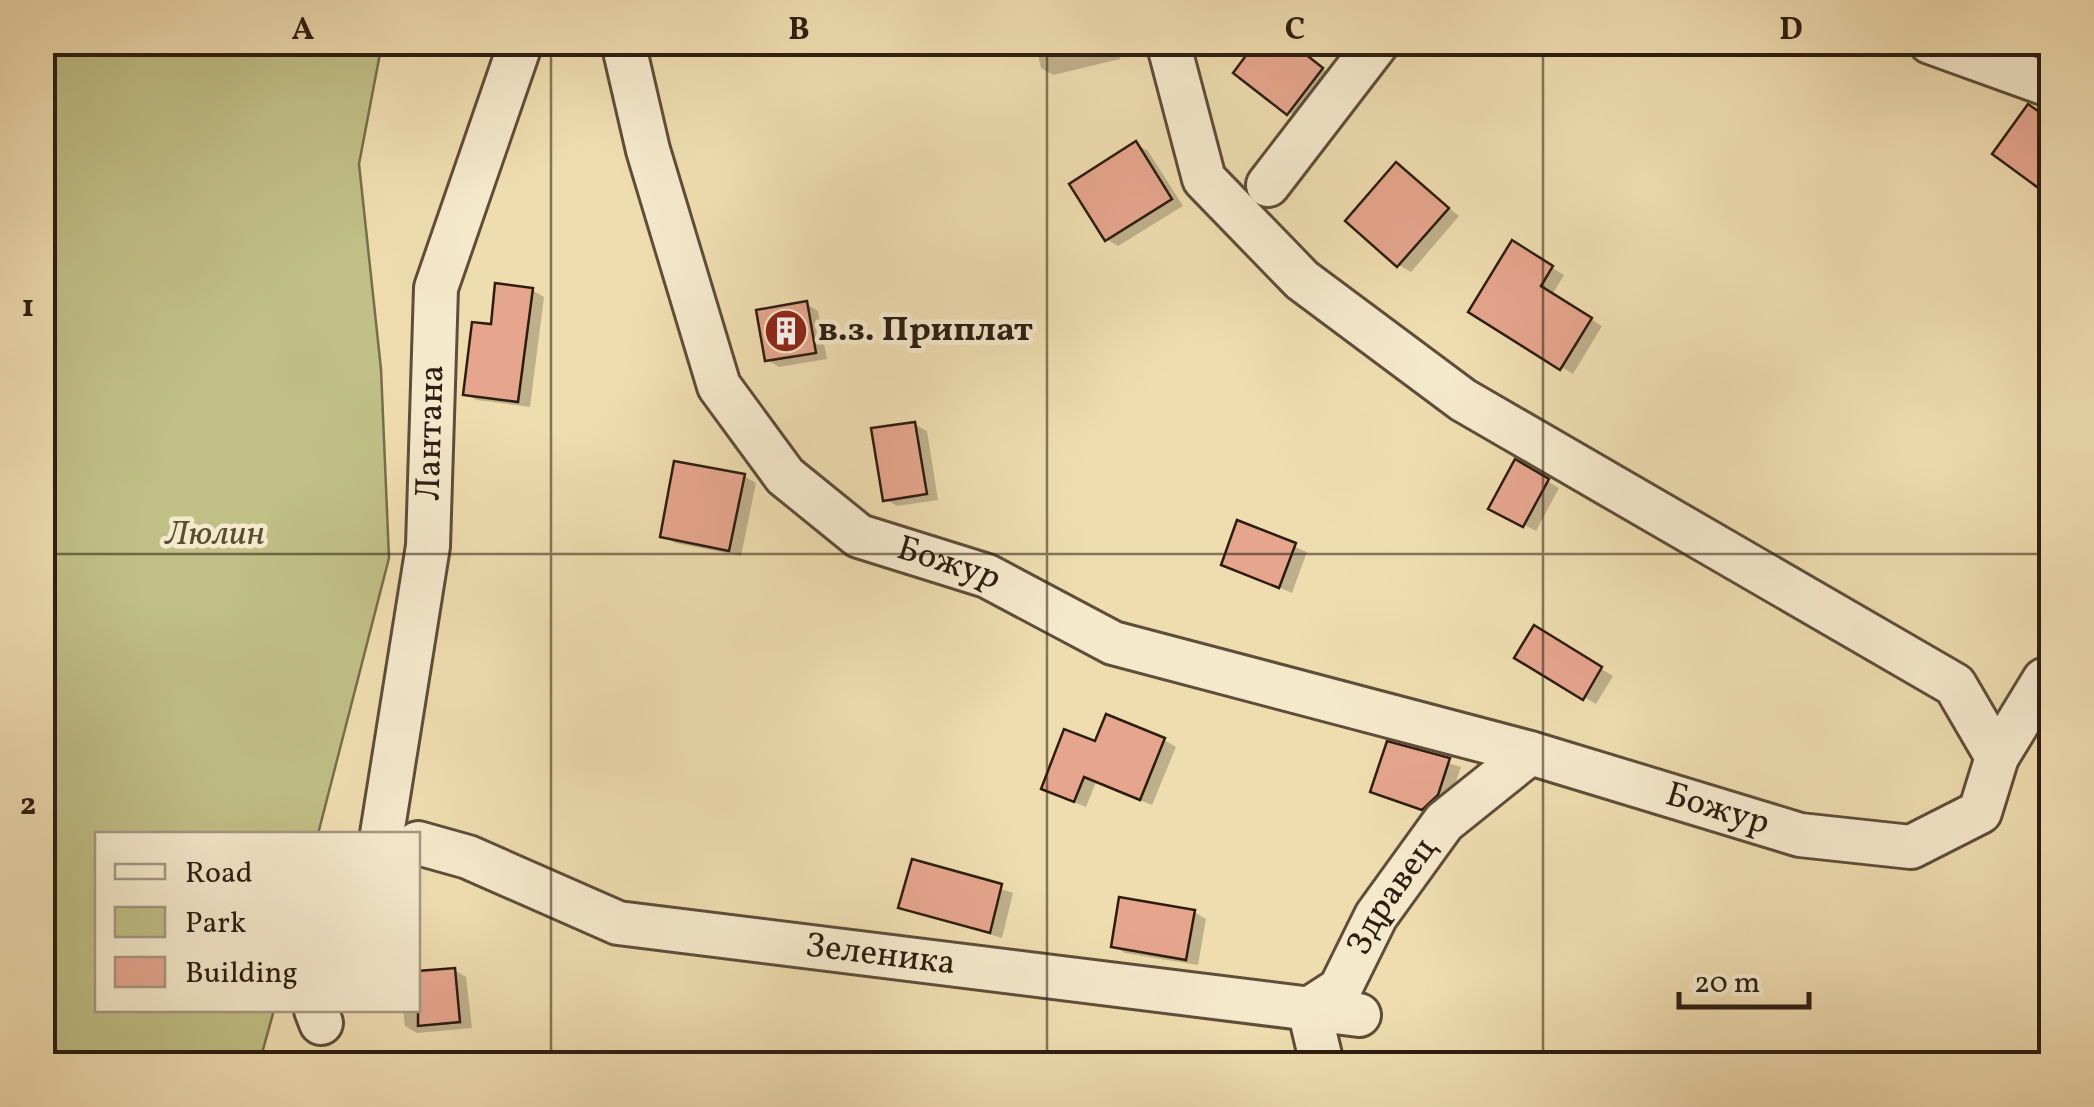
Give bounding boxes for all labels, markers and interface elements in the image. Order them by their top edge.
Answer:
text: A [292,9,315,53]
text: B [788,9,810,53]
text: C [1285,9,1305,53]
text: D [1779,9,1803,53]
text: 1 [22,286,34,330]
place label: в.з. Приплат [818,307,1033,355]
building icon: в.з. Приплат [763,308,809,354]
street label: Лантана [405,364,458,501]
park label: Люлин [163,511,265,559]
street label: Божур [891,525,1010,603]
street label: Божур [1660,771,1775,848]
text: 2 [20,784,36,828]
street label: Здравец [1336,827,1449,964]
legend [95,832,420,1012]
text: Road [185,853,253,895]
text: Park [185,903,246,945]
street label: Зеленика [802,922,958,989]
scale bar [1679,947,1809,1009]
text: Building [185,953,298,995]
text: 20 m [1694,963,1760,1005]

